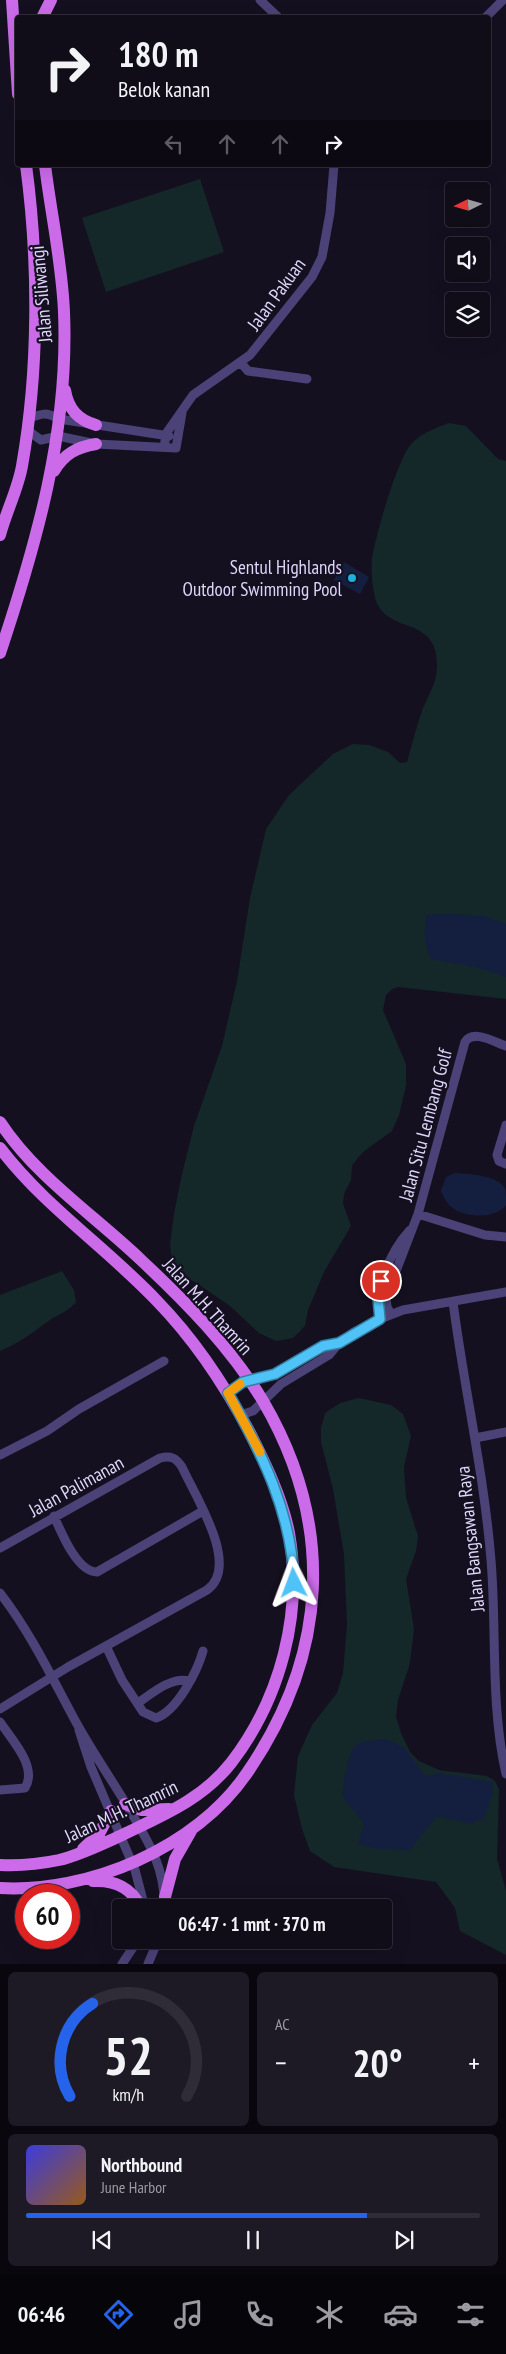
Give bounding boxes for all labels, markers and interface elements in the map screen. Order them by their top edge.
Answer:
text: 180 m [118,31,199,77]
icon: right [35,35,100,100]
text: Belok kanan [118,75,210,103]
icon: left [160,130,188,158]
icon: ahead [213,130,241,158]
icon: ahead [266,130,294,158]
icon: right [319,130,347,158]
north arrow [445,182,490,228]
map controls [445,182,490,337]
button: sound [445,237,490,282]
street label: Jalan Siliwangi [25,245,57,344]
street label: Jalan Pakuan [241,253,310,336]
button: layers [445,292,490,337]
place label: Sentul Highlands Outdoor Swimming Pool [182,555,343,601]
marker: Sentul Highlands Outdoor Swimming Pool [346,572,358,584]
street label: Jalan Situ Lembang Golf [393,1045,457,1205]
street label: Jalan M.H. Thamrin [157,1252,258,1360]
pin [360,1260,402,1302]
icon: arrive [367,1267,395,1295]
street label: Jalan Palimanan [23,1450,128,1522]
street label: Jalan Bangsawan Raya [450,1465,490,1614]
position arrow [267,1556,319,1608]
street label: Jalan M.H. Thamrin [60,1774,182,1848]
speed limit sign: 60 [15,1884,80,1949]
text: 06:47 · 1 mnt · 370 m [178,1912,326,1936]
text: AC [275,2014,290,2034]
text: 52 [104,2022,153,2089]
text: 20° [352,2038,403,2087]
text: − [275,2044,287,2081]
text: + [468,2044,480,2081]
text: km/h [113,2083,144,2106]
text: Northbound [101,2153,182,2177]
text: June Harbor [101,2177,166,2197]
icon: previous [88,2226,116,2254]
icon: pause [239,2226,267,2254]
icon: next [390,2226,418,2254]
icon: directions [101,2297,136,2332]
icon: music [171,2297,206,2332]
icon: phone [242,2297,277,2332]
icon: climate [312,2297,347,2332]
icon: car [383,2297,418,2332]
icon: filters [453,2297,488,2332]
text: 06:46 [18,2300,65,2328]

